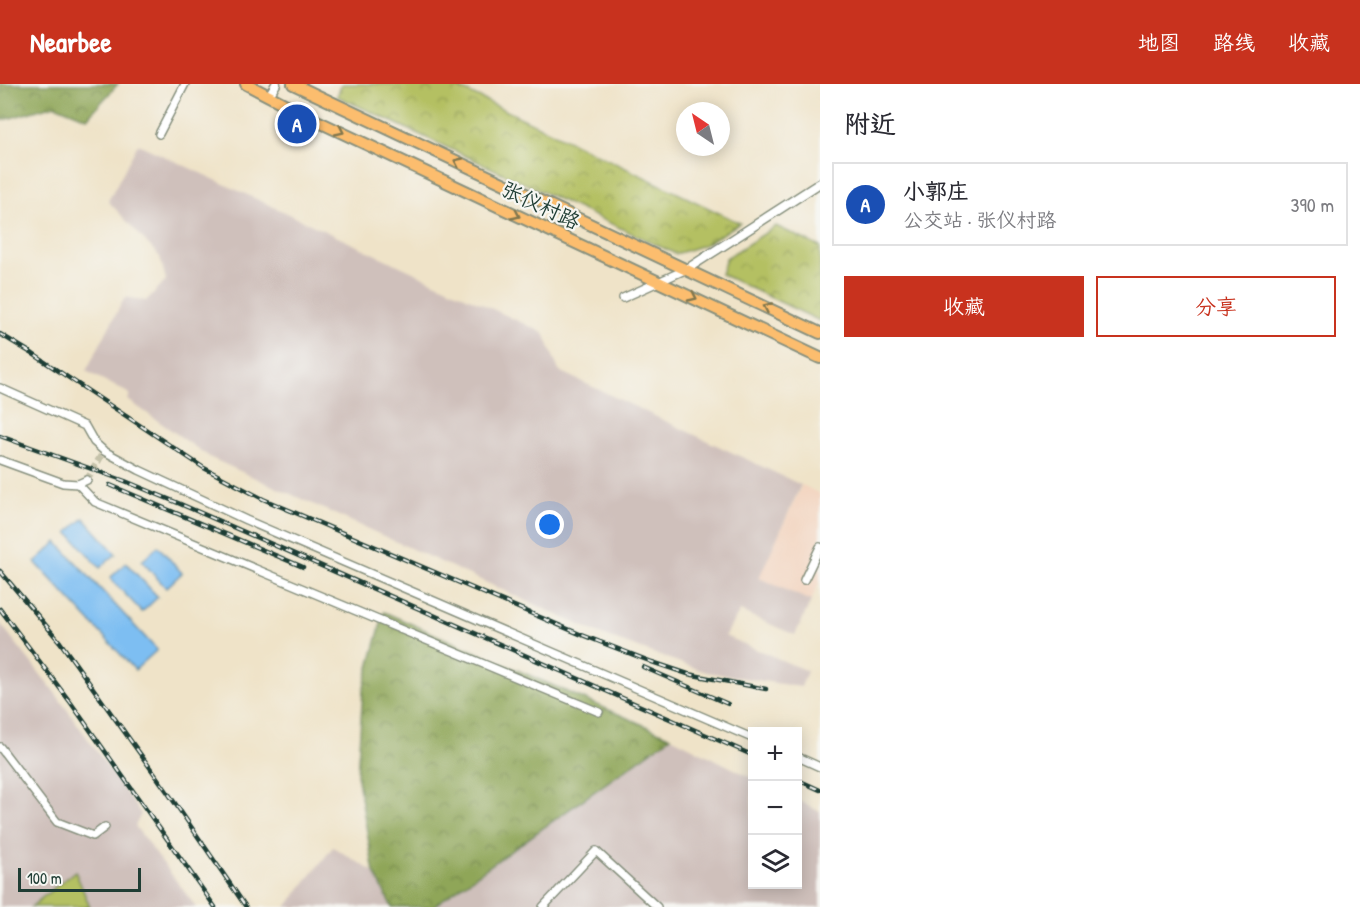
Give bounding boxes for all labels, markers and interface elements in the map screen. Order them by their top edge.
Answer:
text: Nearbee [30,23,112,61]
text: 地图 [1138,28,1180,57]
text: 路线 [1213,28,1255,57]
text: 收藏 [1288,28,1330,57]
pin: A [278,102,316,147]
north arrow [676,102,730,156]
text: 附近 [844,106,896,141]
one-way arrow [334,124,345,136]
one-way arrow [453,157,464,169]
street label: 张仪村路 [497,174,585,236]
text: 小郭庄 [903,176,969,206]
text: A [861,191,870,218]
text: 390 m [1291,191,1334,218]
text: 公交站 · 张仪村路 [903,206,1056,233]
one-way arrow [510,207,521,219]
button: 收藏 [844,276,1084,337]
button: 分享 [1096,276,1336,337]
one-way arrow [686,290,697,302]
one-way arrow [763,303,774,315]
your location [535,510,564,539]
map controls [748,727,802,889]
button: + [748,727,802,781]
button: − [748,781,802,835]
button: layers [748,835,802,889]
scale bar [18,865,141,892]
text: 100 m [27,867,62,889]

